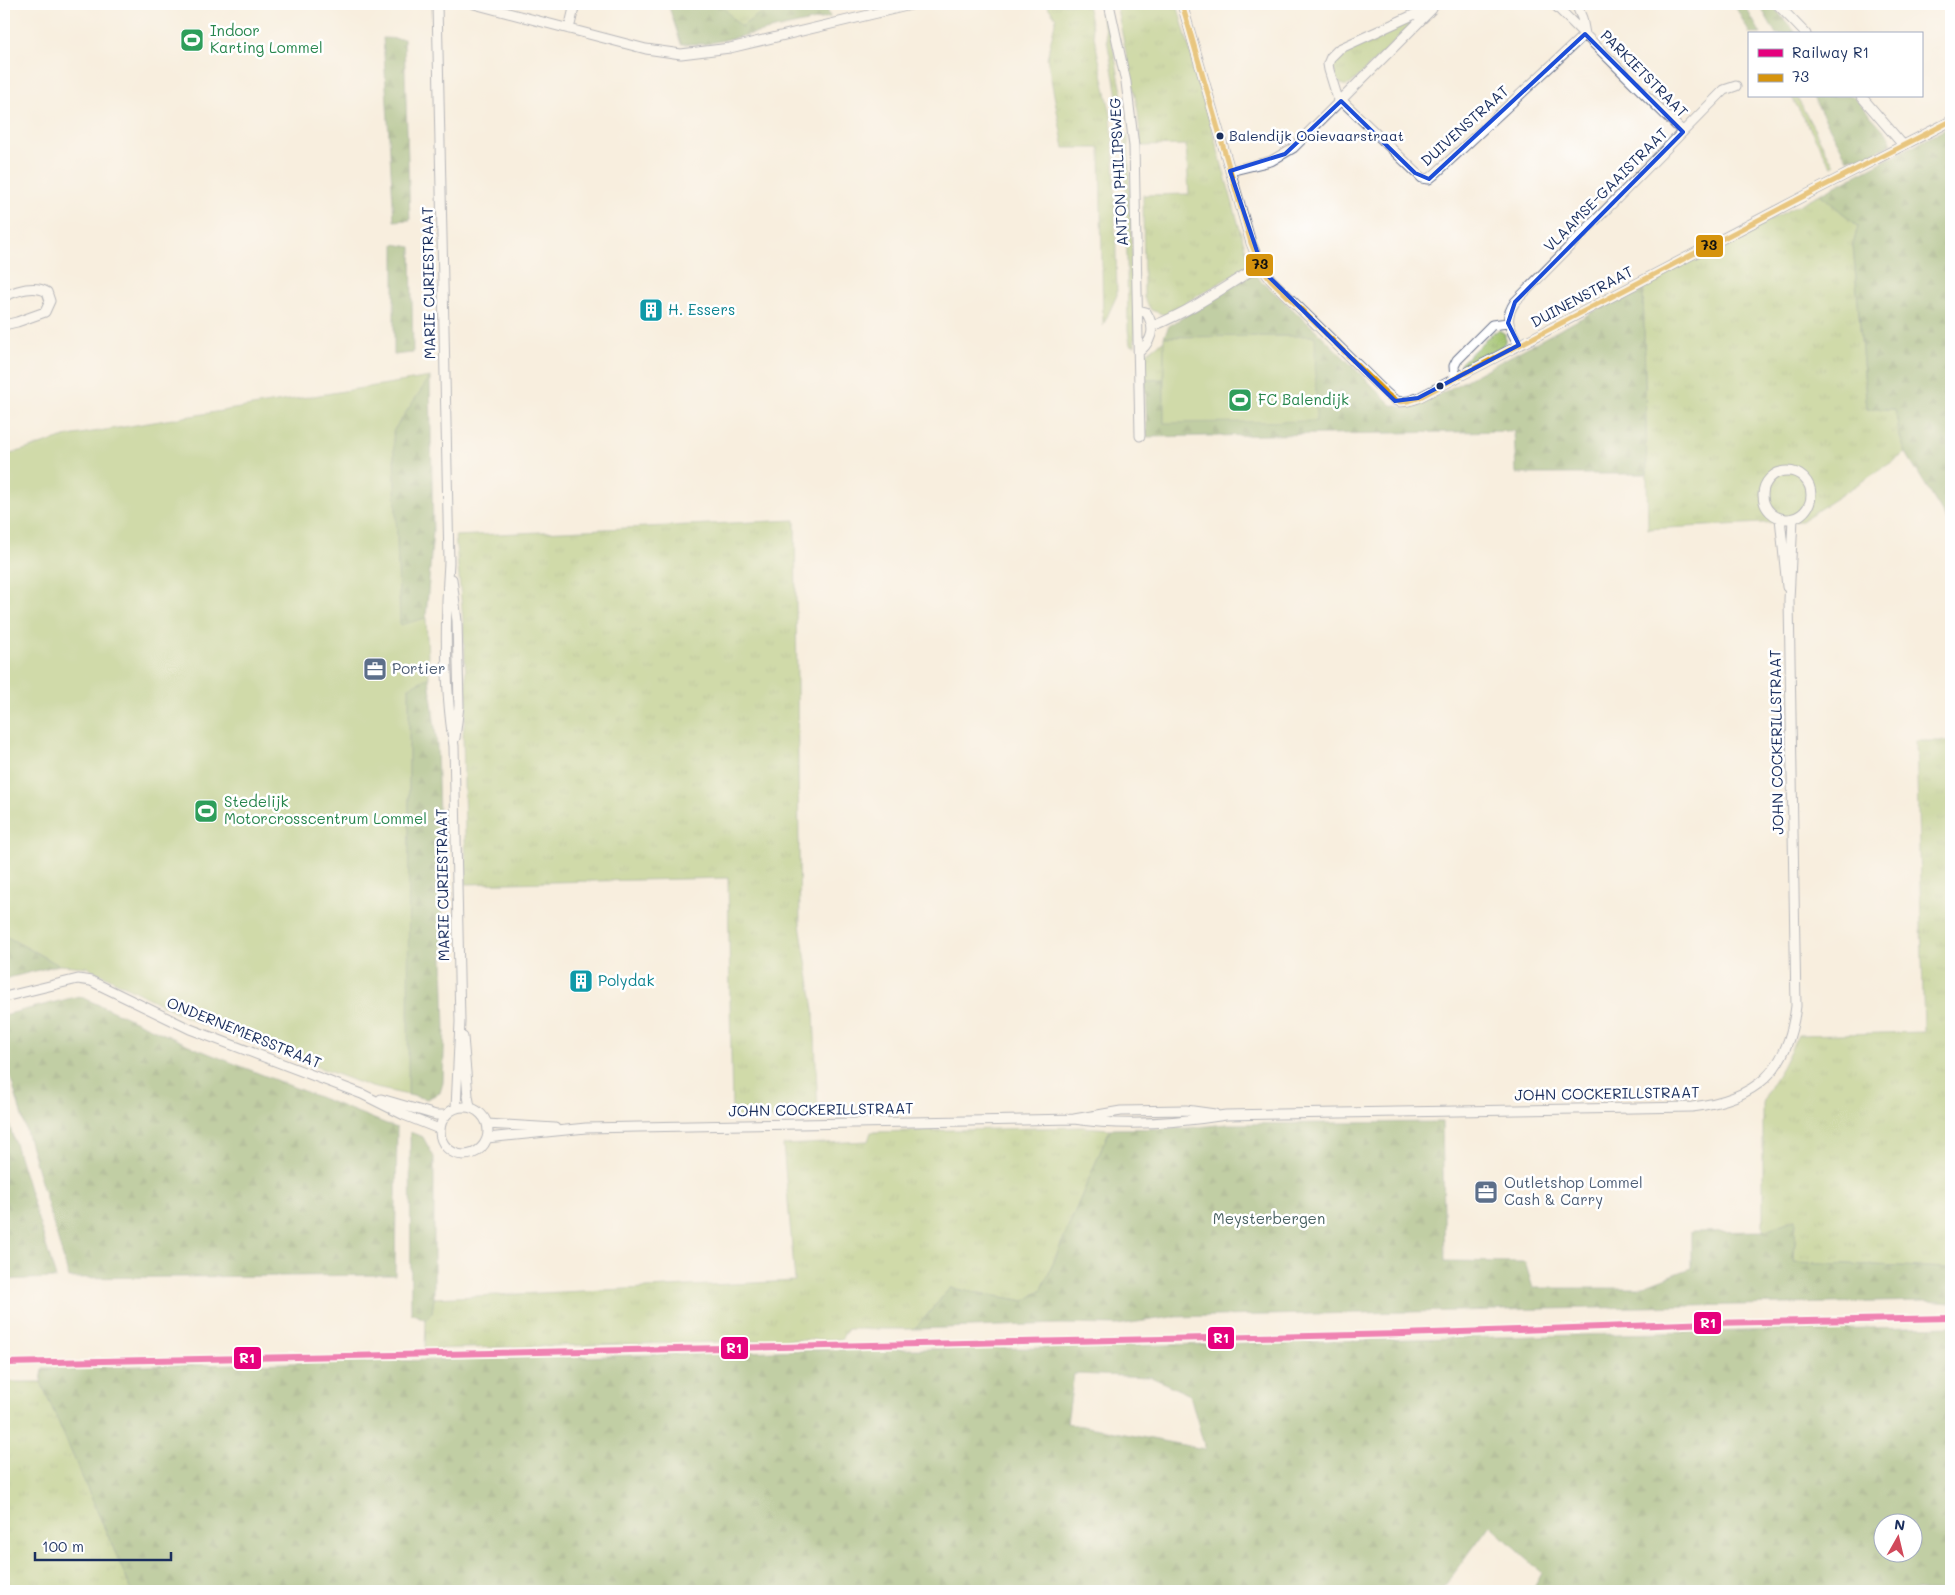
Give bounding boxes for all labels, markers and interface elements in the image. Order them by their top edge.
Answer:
place label: Indoor Karting Lommel [210,20,323,57]
street label: PARKIETSTRAAT [1597,25,1693,121]
sports icon: Indoor Karting Lommel [179,27,205,53]
legend [1748,32,1922,98]
text: Railway R1 [1792,42,1869,62]
text: 73 [1792,66,1809,86]
street label: DUIVENSTRAAT [1416,80,1513,170]
street label: ANTON PHILIPSWEG [1104,97,1132,247]
street label: VLAAMSE-GAAISTRAAT [1539,123,1672,256]
place label: Balendijk Ooievaarstraat [1229,126,1404,145]
marker: Balendijk Ooievaarstraat [1215,131,1225,141]
street label: MARIE CURIESTRAAT [417,206,439,360]
line badge: 73 [1695,234,1724,258]
text: 73 [1701,235,1717,254]
line badge: 73 [1245,253,1274,277]
text: 73 [1252,254,1268,273]
street label: DUINENSTRAAT [1527,261,1636,332]
building icon: H. Essers [638,297,664,323]
place label: H. Essers [668,299,735,319]
unlabelled marker [1435,381,1445,391]
sports icon: FC Balendijk [1227,387,1253,413]
place label: FC Balendijk [1258,389,1349,409]
street label: JOHN COCKERILLSTRAAT [1764,649,1788,835]
office icon: Portier [362,656,388,682]
place label: Portier [392,658,446,678]
place label: Stedelijk Motorcrosscentrum Lommel [224,791,427,828]
sports icon: Stedelijk Motorcrosscentrum Lommel [193,798,219,824]
street label: MARIE CURIESTRAAT [431,808,453,962]
building icon: Polydak [568,968,594,994]
place label: Polydak [598,970,655,990]
street label: ONDERNEMERSSTRAAT [164,992,325,1072]
street label: JOHN COCKERILLSTRAAT [1514,1081,1700,1105]
street label: JOHN COCKERILLSTRAAT [728,1097,914,1121]
place label: Outletshop Lommel Cash & Carry [1504,1172,1643,1209]
office icon: Outletshop Lommel Cash & Carry [1473,1179,1499,1205]
park label: Meysterbergen [1213,1208,1325,1228]
line badge: R1 [1693,1311,1722,1335]
text: R1 [1700,1313,1716,1332]
line badge: R1 [1207,1326,1235,1350]
text: R1 [1213,1328,1229,1347]
line badge: R1 [720,1336,749,1360]
text: R1 [726,1338,742,1357]
line badge: R1 [233,1346,262,1370]
text: R1 [239,1348,255,1367]
north arrow [1872,1512,1922,1562]
text: N [1893,1514,1906,1535]
scale bar [35,1530,171,1562]
text: 100 m [42,1536,84,1556]

